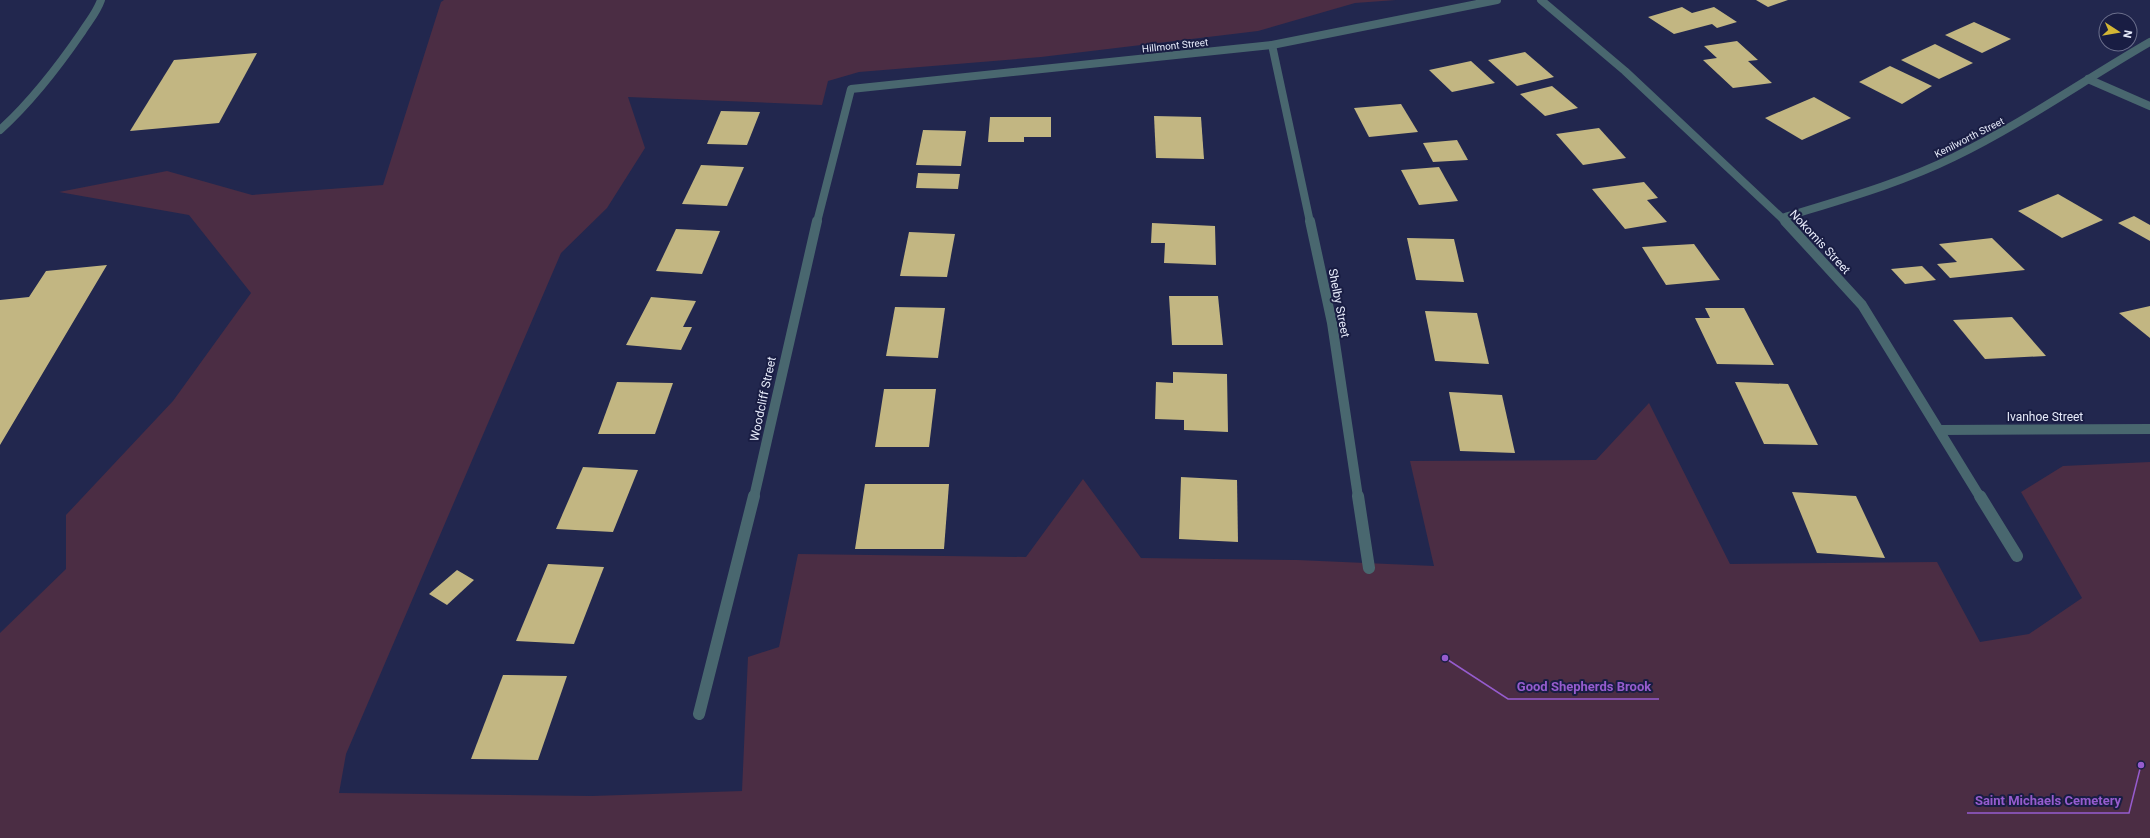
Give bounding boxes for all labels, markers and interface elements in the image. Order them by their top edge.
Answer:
north arrow [2098,12,2138,52]
text: N [2120,29,2134,39]
street label: Hillmont Street [1141,37,1209,54]
street label: Kenilworth Street [1933,115,2006,160]
street label: Nokomis Street [1787,207,1853,277]
street label: Shelby Street [1325,267,1353,339]
street label: Woodcliff Street [747,355,779,443]
street label: Ivanhoe Street [2007,410,2083,424]
callout: Good Shepherds Brook [1508,674,1659,699]
text: Good Shepherds Brook [1517,679,1652,694]
callout: Saint Michaels Cemetery [1967,788,2129,813]
text: Saint Michaels Cemetery [1975,793,2122,808]

